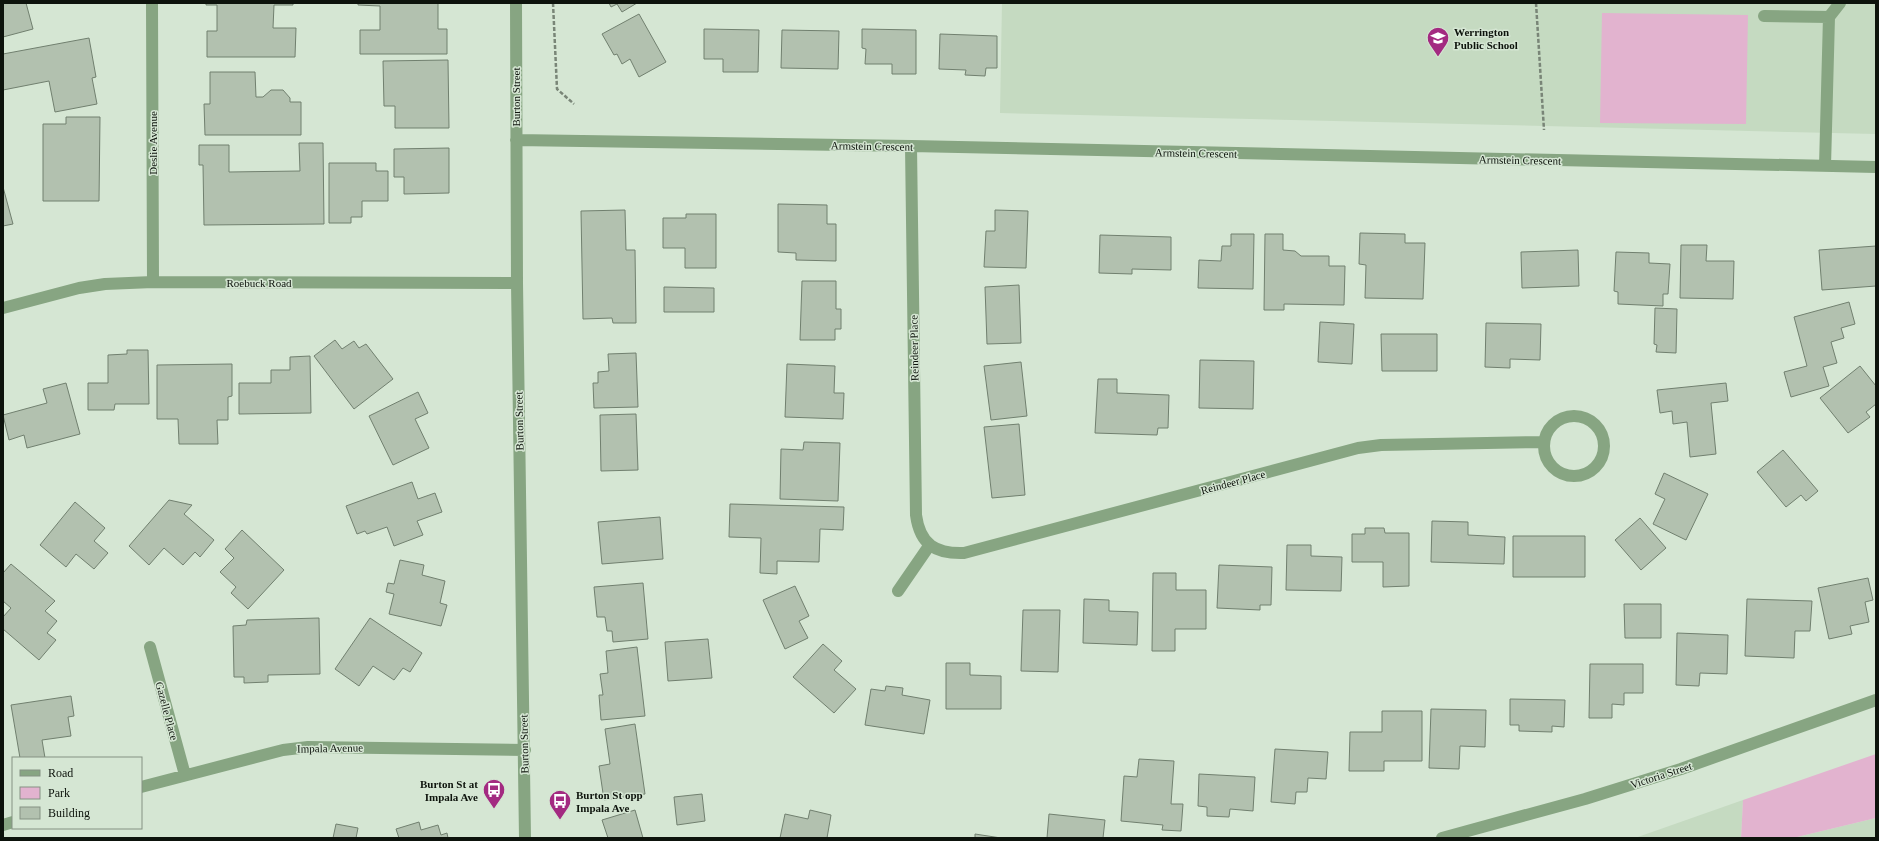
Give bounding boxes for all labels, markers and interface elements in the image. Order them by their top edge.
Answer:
school or university icon: Werrington Public School [1425,25,1451,58]
place label: Werrington Public School [1454,26,1518,51]
street label: Burton Street [510,68,522,126]
street label: Deslie Avenue [147,111,159,175]
street label: Armstein Crescent [831,139,913,153]
street label: Armstein Crescent [1155,146,1237,160]
street label: Armstein Crescent [1479,153,1561,167]
street label: Roebuck Road [226,277,292,289]
street label: Reindeer Place [907,315,921,381]
street label: Burton Street [512,391,526,451]
street label: Reindeer Place [1199,468,1267,496]
street label: Gazelle Place [153,680,181,742]
street label: Burton Street [517,714,531,774]
street label: Impala Avenue [297,741,363,755]
legend [12,757,142,829]
street label: Victoria Street [1629,759,1693,791]
text: Road [48,766,73,780]
bus stop icon: Burton St at Impala Ave [481,777,507,810]
place label: Burton St at Impala Ave [420,778,478,803]
text: Park [48,786,70,800]
bus stop icon: Burton St opp Impala Ave [547,788,573,821]
place label: Burton St opp Impala Ave [576,789,643,814]
text: Building [48,806,90,820]

